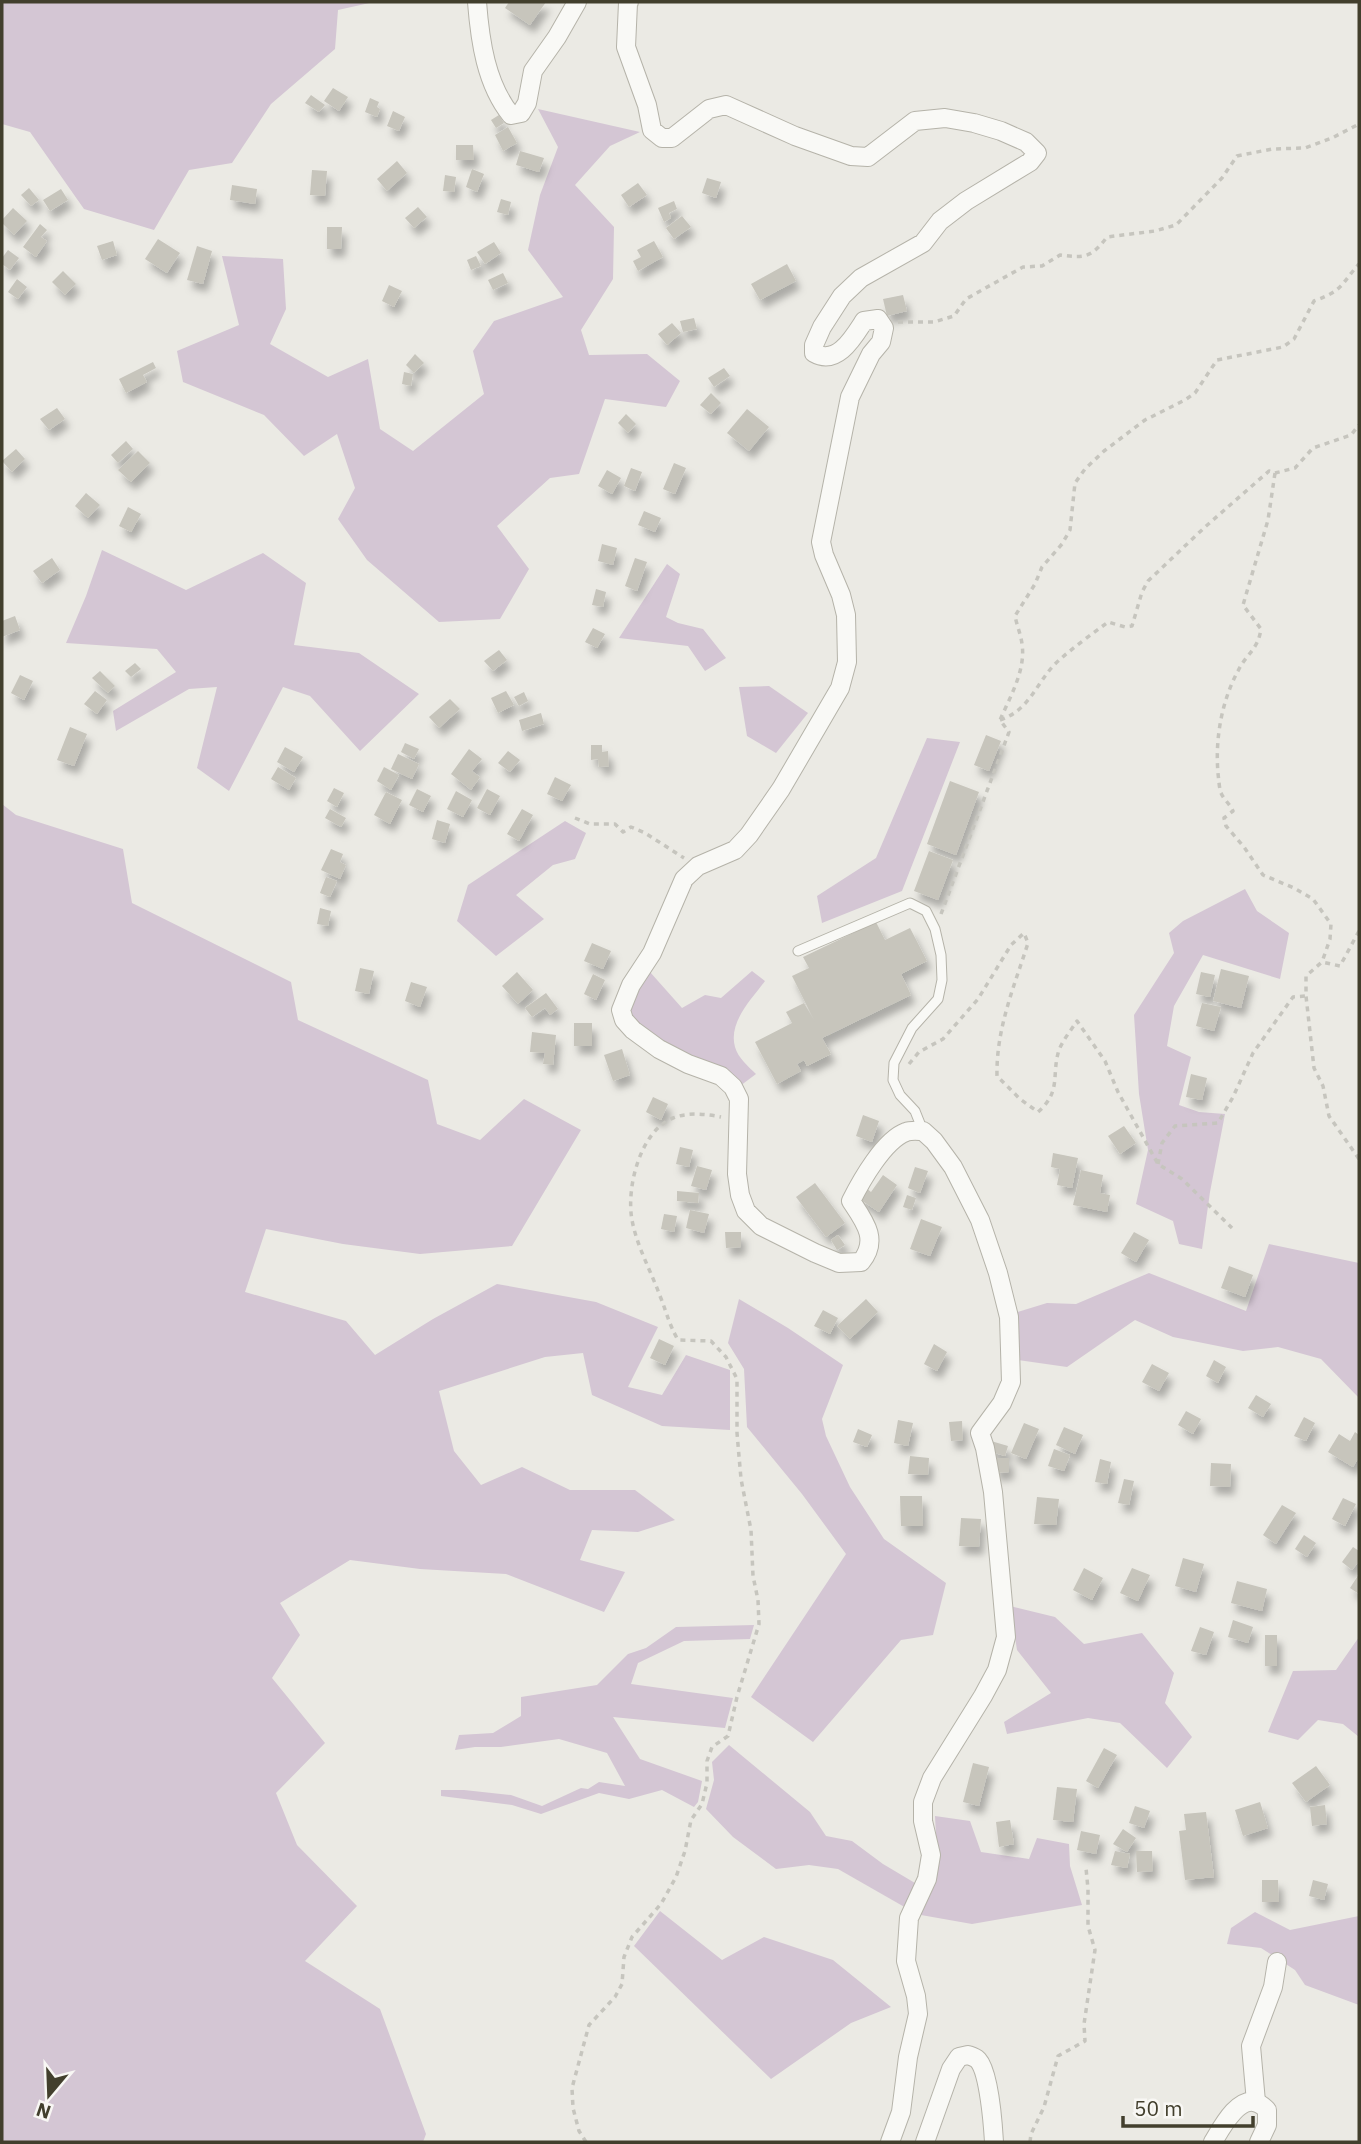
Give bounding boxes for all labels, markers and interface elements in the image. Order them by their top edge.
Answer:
north arrow [14,2060,84,2130]
scale bar [1123,2084,1252,2128]
text: 50 m [1134,2094,1183,2122]
text: N [33,2097,54,2125]

